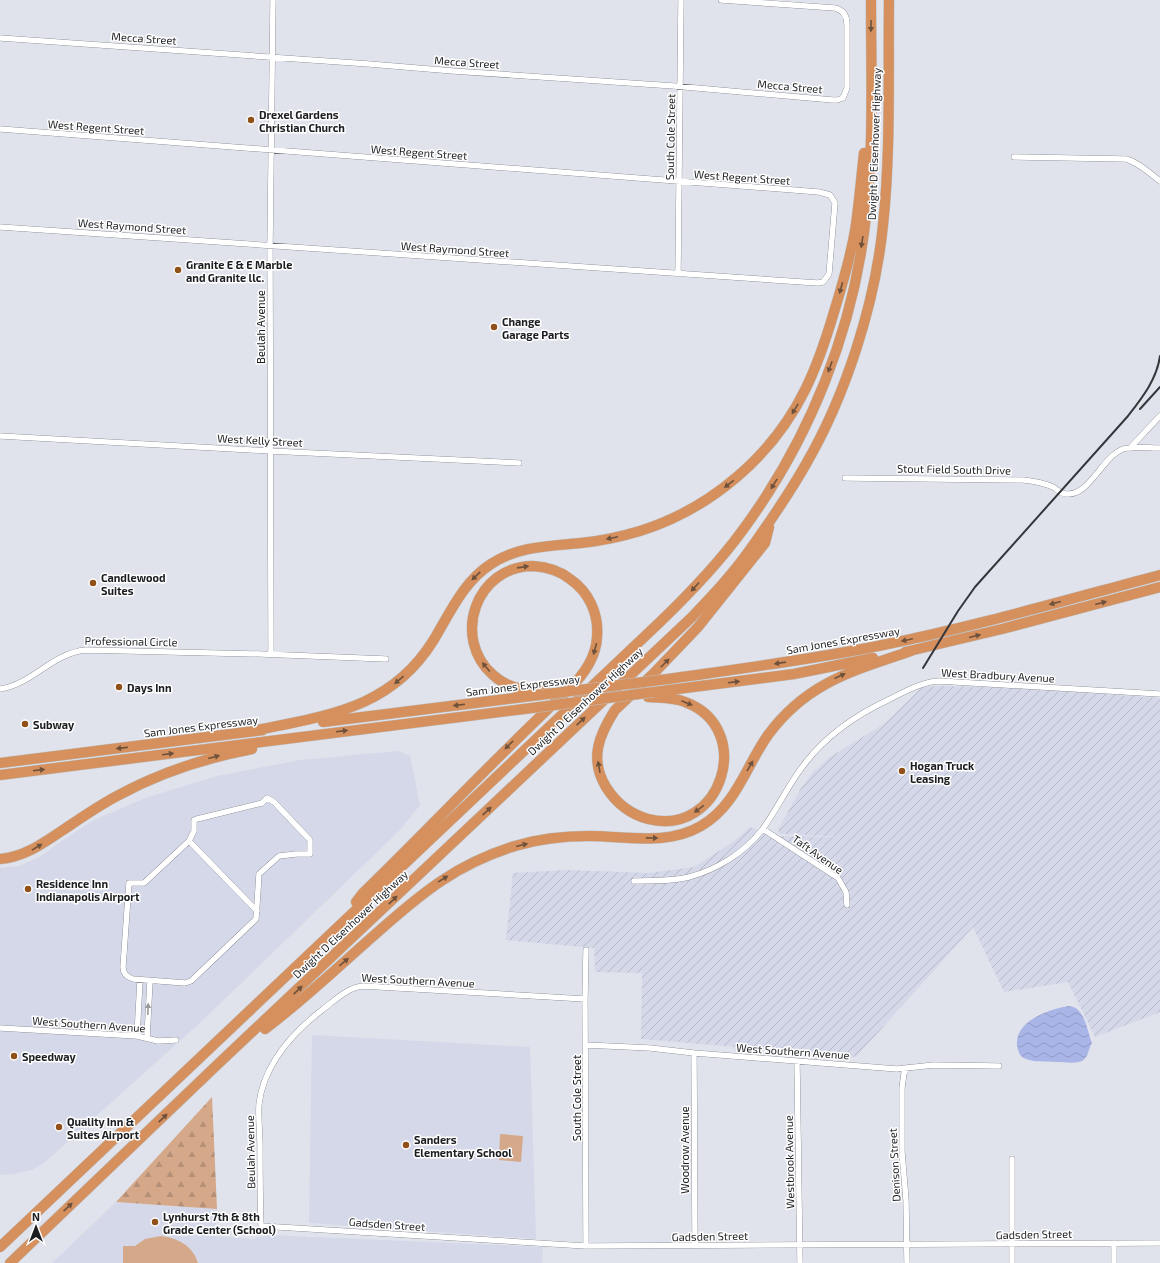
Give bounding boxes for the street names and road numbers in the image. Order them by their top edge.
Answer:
street label: Mecca Street [111,29,177,47]
street label: Mecca Street [434,53,500,71]
street label: Dwight D Eisenhower Highway [865,67,883,220]
street label: Mecca Street [757,77,823,95]
street label: South Cole Street [663,94,677,180]
street label: West Regent Street [47,117,145,137]
street label: West Regent Street [370,142,468,162]
street label: West Regent Street [693,167,791,187]
street label: West Raymond Street [77,216,187,236]
street label: West Raymond Street [400,239,510,259]
street label: Beulah Avenue [254,290,267,364]
street label: West Kelly Street [217,431,303,449]
street label: Stout Field South Drive [897,462,1011,476]
street label: Sam Jones Expressway [785,624,901,656]
street label: Professional Circle [84,634,178,648]
street label: Dwight D Eisenhower Highway [525,644,645,758]
street label: West Bradbury Avenue [941,666,1055,684]
street label: Sam Jones Expressway [465,672,581,698]
street label: Sam Jones Expressway [143,713,259,739]
street label: Taft Avenue [790,832,846,876]
street label: Dwight D Eisenhower Highway [290,867,410,981]
street label: West Southern Avenue [361,971,475,989]
street label: West Southern Avenue [32,1014,146,1034]
street label: West Southern Avenue [736,1041,850,1061]
street label: South Cole Street [570,1055,583,1141]
street label: Woodrow Avenue [678,1106,691,1194]
street label: Beulah Avenue [243,1115,257,1189]
street label: Westbrook Avenue [782,1115,796,1209]
street label: Denison Street [886,1128,902,1202]
street label: Gadsden Street [348,1215,426,1233]
street label: Gadsden Street [996,1227,1072,1241]
street label: Gadsden Street [672,1229,748,1243]

